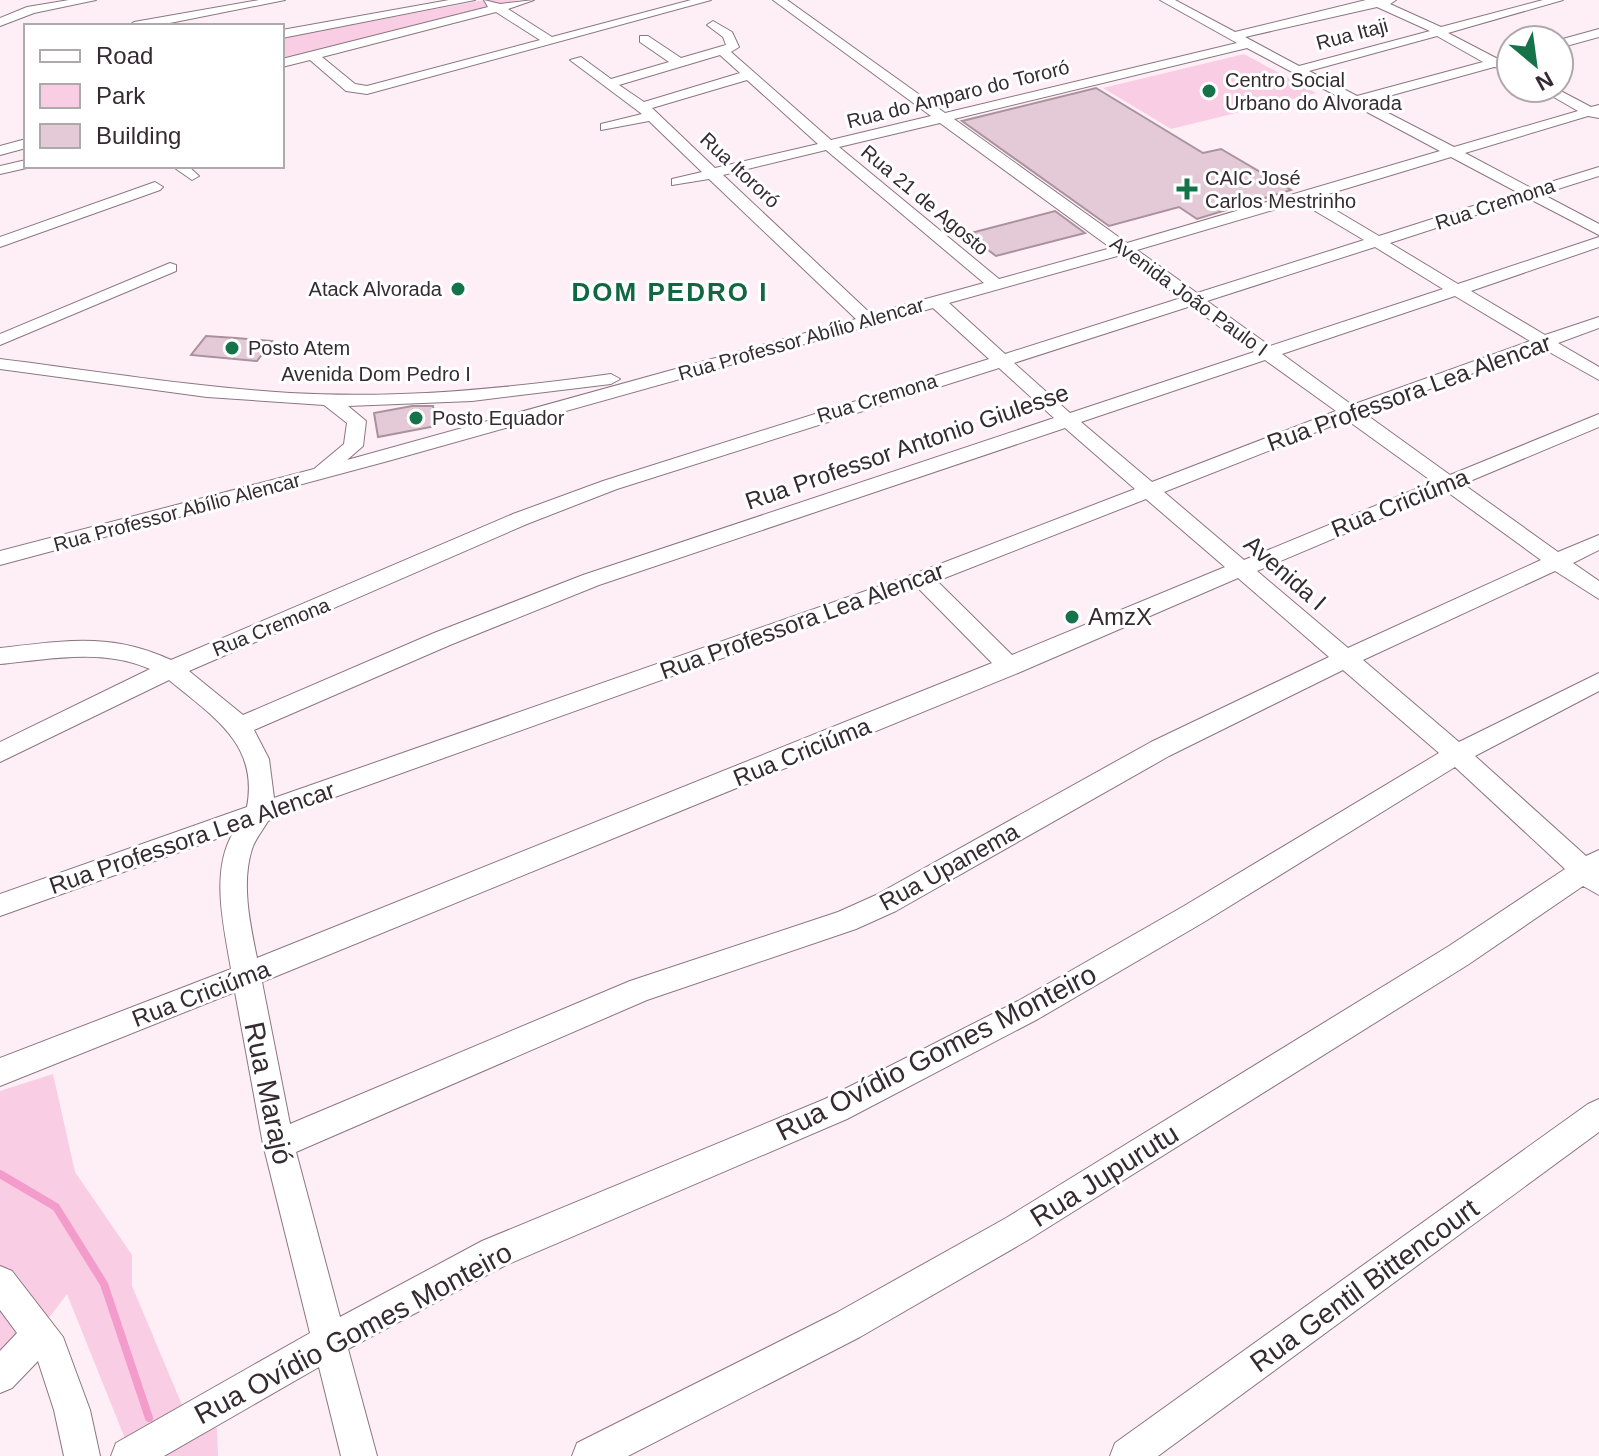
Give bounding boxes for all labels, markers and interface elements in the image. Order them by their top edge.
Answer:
street label: Rua Itaji [1314,14,1390,54]
legend [24,24,284,168]
north arrow [1495,24,1575,104]
text: Road [96,42,153,69]
street label: Rua do Amparo do Tororó [844,56,1072,132]
text: N [1531,66,1557,96]
place label: Centro Social Urbano do Alvorada [1225,69,1403,114]
text: Park [96,82,146,109]
marker: Centro Social Urbano do Alvorada [1200,82,1218,100]
text: Building [96,122,181,149]
street label: Rua Itororó [696,128,784,212]
street label: Rua 21 de Agosto [857,140,993,260]
place label: CAIC José Carlos Mestrinho [1205,167,1356,212]
street label: Rua Cremona [1432,174,1558,234]
marker: CAIC José Carlos Mestrinho [1176,178,1198,200]
street label: Avenida João Paulo I [1106,232,1272,360]
district label: DOM PEDRO I [572,277,768,307]
place label: Atack Alvorada [309,278,443,300]
marker: Atack Alvorada [449,280,467,298]
street label: Rua Professor Abílio Alencar [676,293,927,385]
street label: Rua Professora Lea Alencar [1263,329,1554,457]
place label: Posto Atem [248,337,350,359]
marker: Posto Atem [223,339,241,357]
street label: Avenida Dom Pedro I [281,363,471,385]
street label: Rua Cremona [814,369,941,427]
street label: Rua Professor Antonio Giulesse [742,378,1072,515]
place label: Posto Equador [432,407,565,429]
marker: Posto Equador [407,409,425,427]
street label: Rua Criciúma [1327,463,1473,542]
street label: Rua Professor Abílio Alencar [51,468,303,556]
street label: Avenida I [1239,530,1332,615]
street label: Rua Professora Lea Alencar [656,557,947,685]
street label: Rua Cremona [209,593,334,661]
place label: AmzX [1088,603,1152,630]
marker: AmzX [1063,608,1081,626]
street label: Rua Criciúma [729,712,875,791]
street label: Rua Professora Lea Alencar [46,776,338,899]
street label: Rua Upanema [875,817,1024,916]
street label: Rua Criciúma [128,955,274,1032]
street label: Rua Ovídio Gomes Monteiro [771,958,1101,1147]
street label: Rua Marajó [238,1019,299,1167]
street label: Rua Jupurutu [1025,1118,1184,1233]
street label: Rua Gentil Bittencourt [1244,1192,1484,1378]
street label: Rua Ovídio Gomes Monteiro [189,1236,517,1430]

